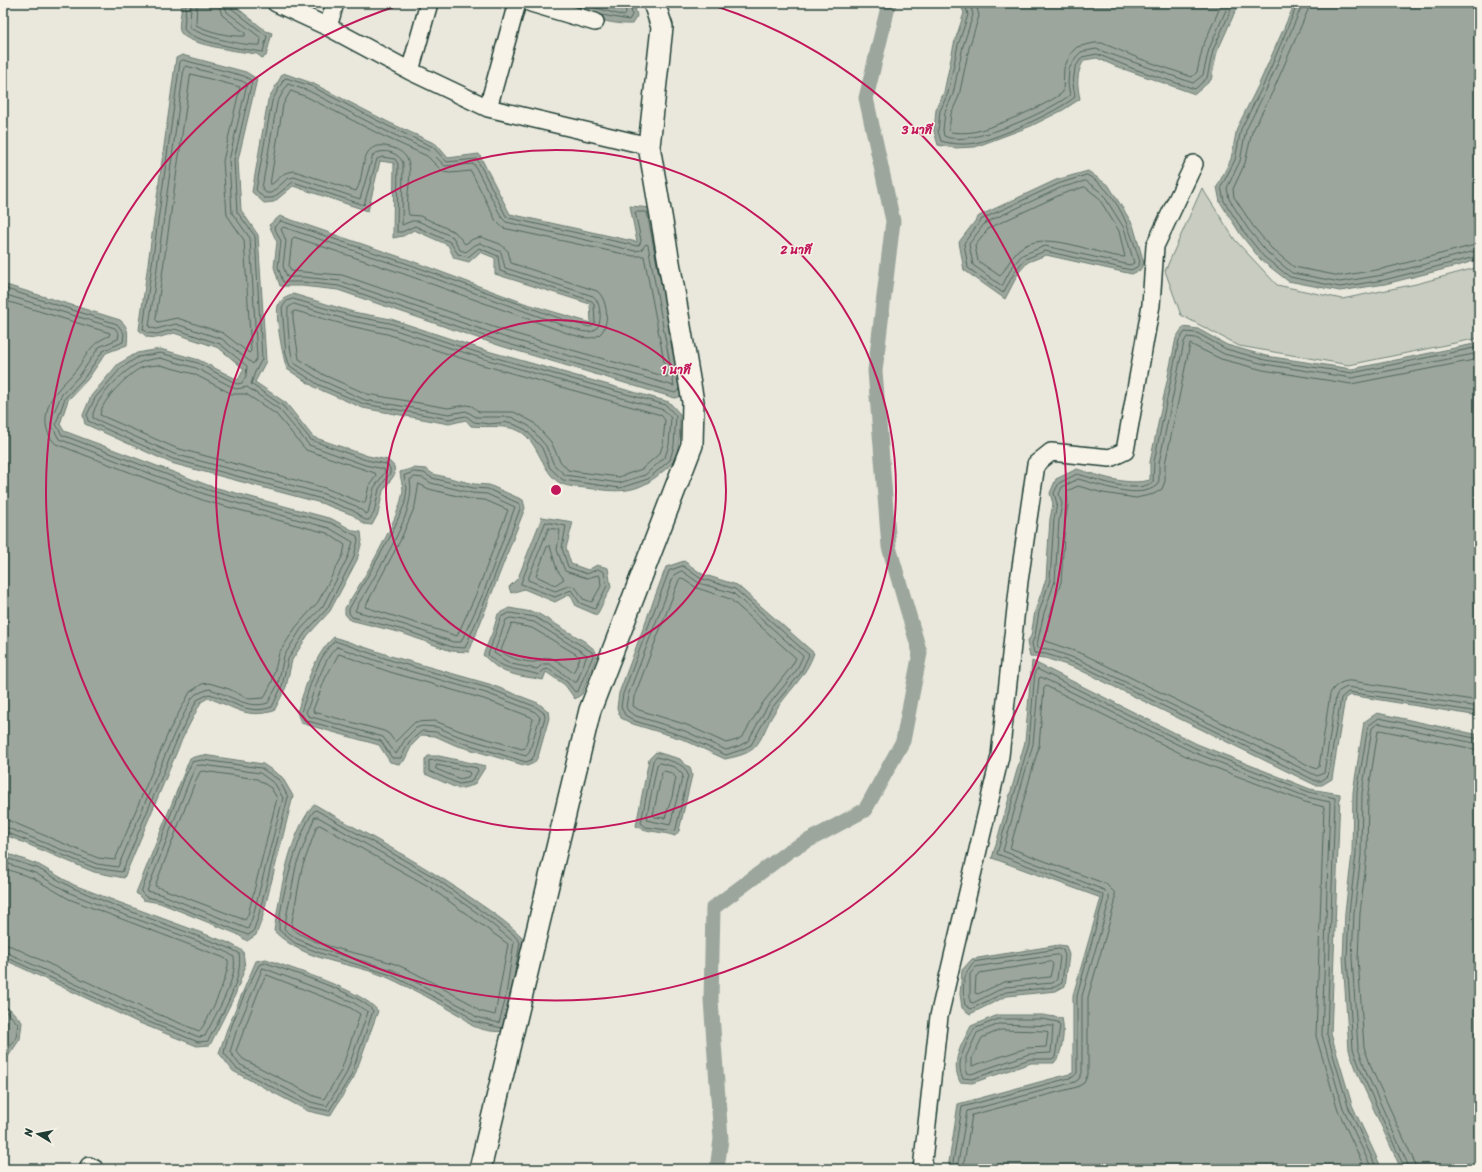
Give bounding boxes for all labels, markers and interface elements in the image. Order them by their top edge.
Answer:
text: 3 นาที [901,119,934,141]
text: 2 นาที [780,239,813,261]
text: 1 นาที [661,359,693,381]
centre of rings [549,483,563,497]
north arrow [18,1114,58,1154]
text: N [18,1127,39,1139]

